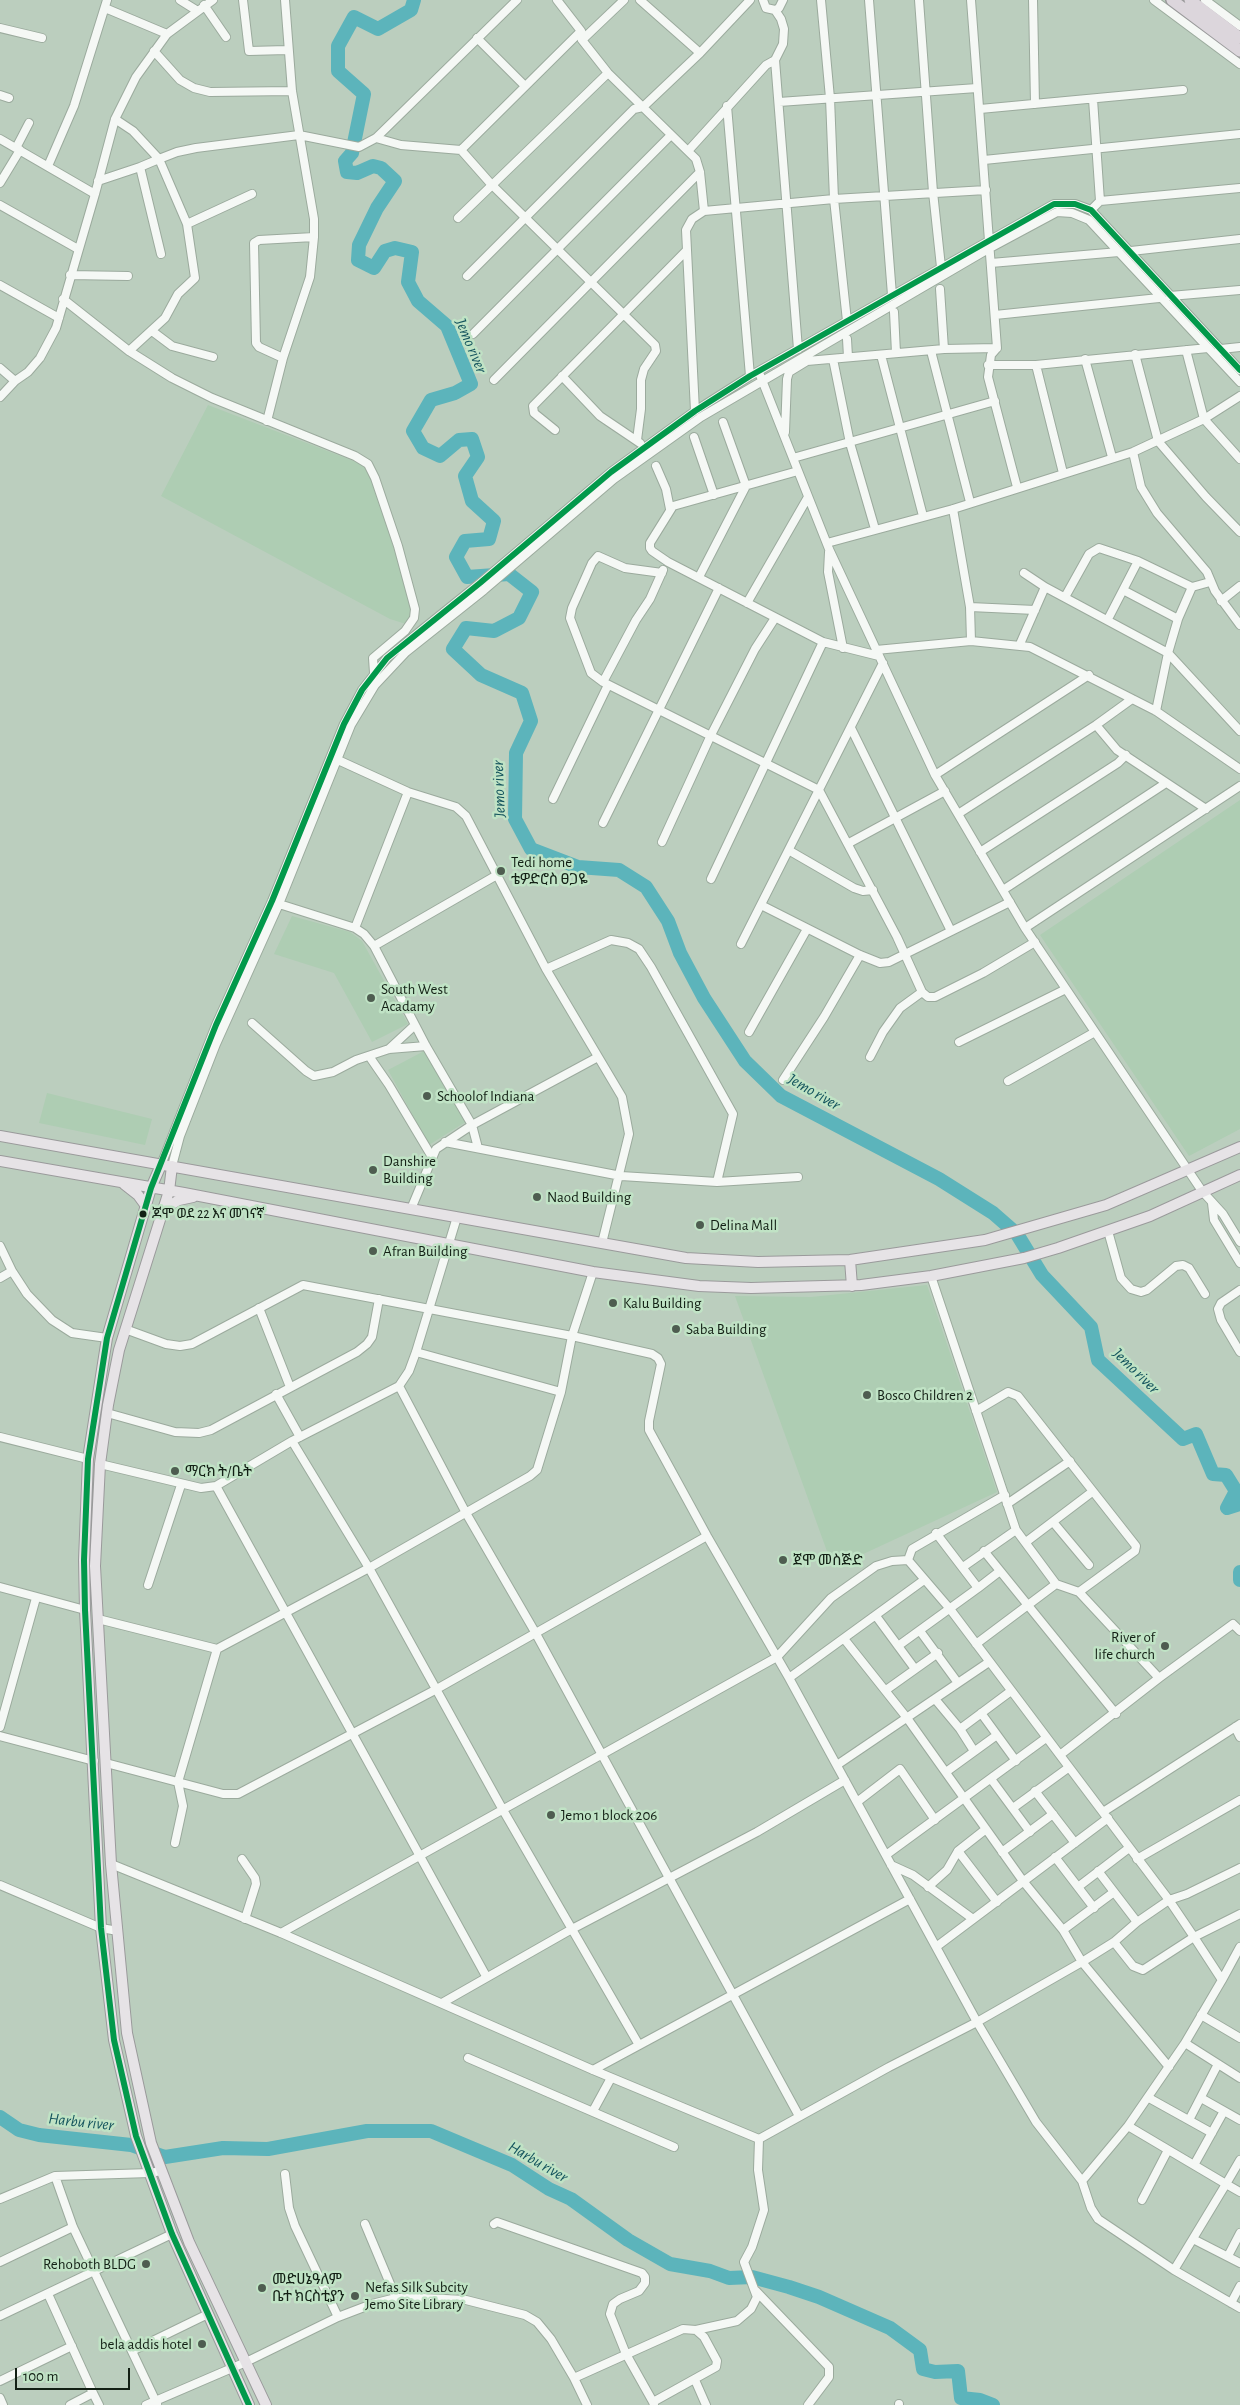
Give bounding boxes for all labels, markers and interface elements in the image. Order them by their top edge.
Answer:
water label: Jemo river [451,316,491,376]
water label: Jemo river [488,760,510,818]
place label: Tedi home ቴዎድሮስ ፀጋዬ [511,853,588,888]
marker: Tedi home ቴዎድሮስ ፀጋዬ [495,865,507,877]
place label: South West Acadamy [381,980,448,1015]
marker: South West Acadamy [365,992,377,1004]
water label: Jemo river [784,1069,844,1115]
place label: Schoolof Indiana [437,1087,534,1105]
marker: Schoolof Indiana [421,1090,433,1102]
place label: Danshire Building [383,1152,436,1187]
marker: Danshire Building [367,1164,379,1176]
place label: Naod Building [547,1188,631,1206]
marker: Naod Building [531,1191,543,1203]
place label: ጆሞ ወደ 22 እና መገናኛ [152,1206,264,1222]
marker: ጆሞ ወደ 22 እና መገናኛ [138,1209,148,1219]
place label: Delina Mall [710,1216,777,1234]
marker: Delina Mall [694,1219,706,1231]
place label: Afran Building [383,1242,467,1260]
marker: Afran Building [367,1245,379,1257]
place label: Kalu Building [623,1294,701,1312]
marker: Kalu Building [607,1297,619,1309]
place label: Saba Building [686,1320,766,1338]
marker: Saba Building [670,1323,682,1335]
water label: Jemo river [1109,1344,1163,1398]
place label: Bosco Children 2 [877,1386,973,1404]
marker: Bosco Children 2 [861,1389,873,1401]
place label: ማርክ ት/ቤት [185,1462,252,1480]
marker: ማርክ ት/ቤት [169,1465,181,1477]
place label: ጀሞ መስጅድ [793,1551,863,1569]
marker: ጀሞ መስጅድ [777,1554,789,1566]
place label: River of life church [1095,1628,1155,1663]
marker: River of life church [1159,1640,1171,1652]
place label: Jemo 1 block 206 [561,1806,657,1824]
marker: Jemo 1 block 206 [545,1809,557,1821]
water label: Harbu river [47,2109,115,2135]
water label: Harbu river [505,2137,571,2187]
place label: Rehoboth BLDG [43,2255,136,2273]
marker: Rehoboth BLDG [140,2258,152,2270]
place label: መድሀኔዓለም ቤተ ክርስቲያን [272,2270,345,2305]
place label: Nefas Silk Subcity Jemo Site Library [365,2278,468,2313]
marker: መድሀኔዓለም ቤተ ክርስቲያን [256,2282,268,2294]
marker: Nefas Silk Subcity Jemo Site Library [349,2290,361,2302]
place label: bela addis hotel [100,2335,192,2353]
marker: bela addis hotel [196,2338,208,2350]
scale bar [18,2358,132,2390]
text: 100 m [23,2369,58,2384]

